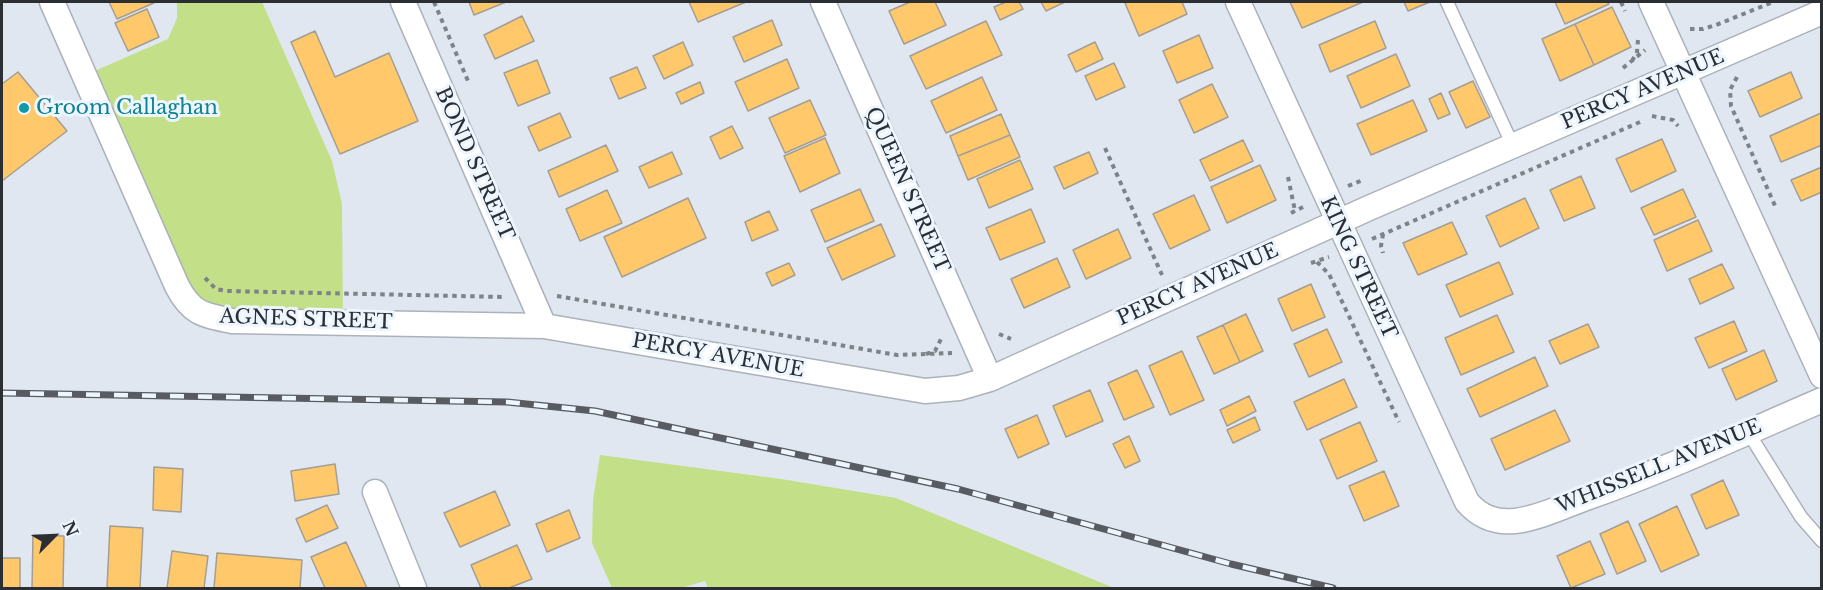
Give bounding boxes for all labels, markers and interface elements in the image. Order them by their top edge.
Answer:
street label: PERCY AVENUE [1558,45,1728,135]
street label: BOND STREET [429,84,519,244]
place label: Groom Callaghan [36,96,218,120]
marker: Groom Callaghan [17,101,31,115]
street label: QUEEN STREET [860,104,954,276]
street label: KING STREET [1314,193,1402,343]
street label: PERCY AVENUE [1114,239,1282,331]
street label: AGNES STREET [219,305,393,335]
street label: PERCY AVENUE [630,329,806,383]
street label: WHISSELL AVENUE [1553,415,1765,519]
north arrow [24,506,84,566]
text: N [58,518,83,540]

